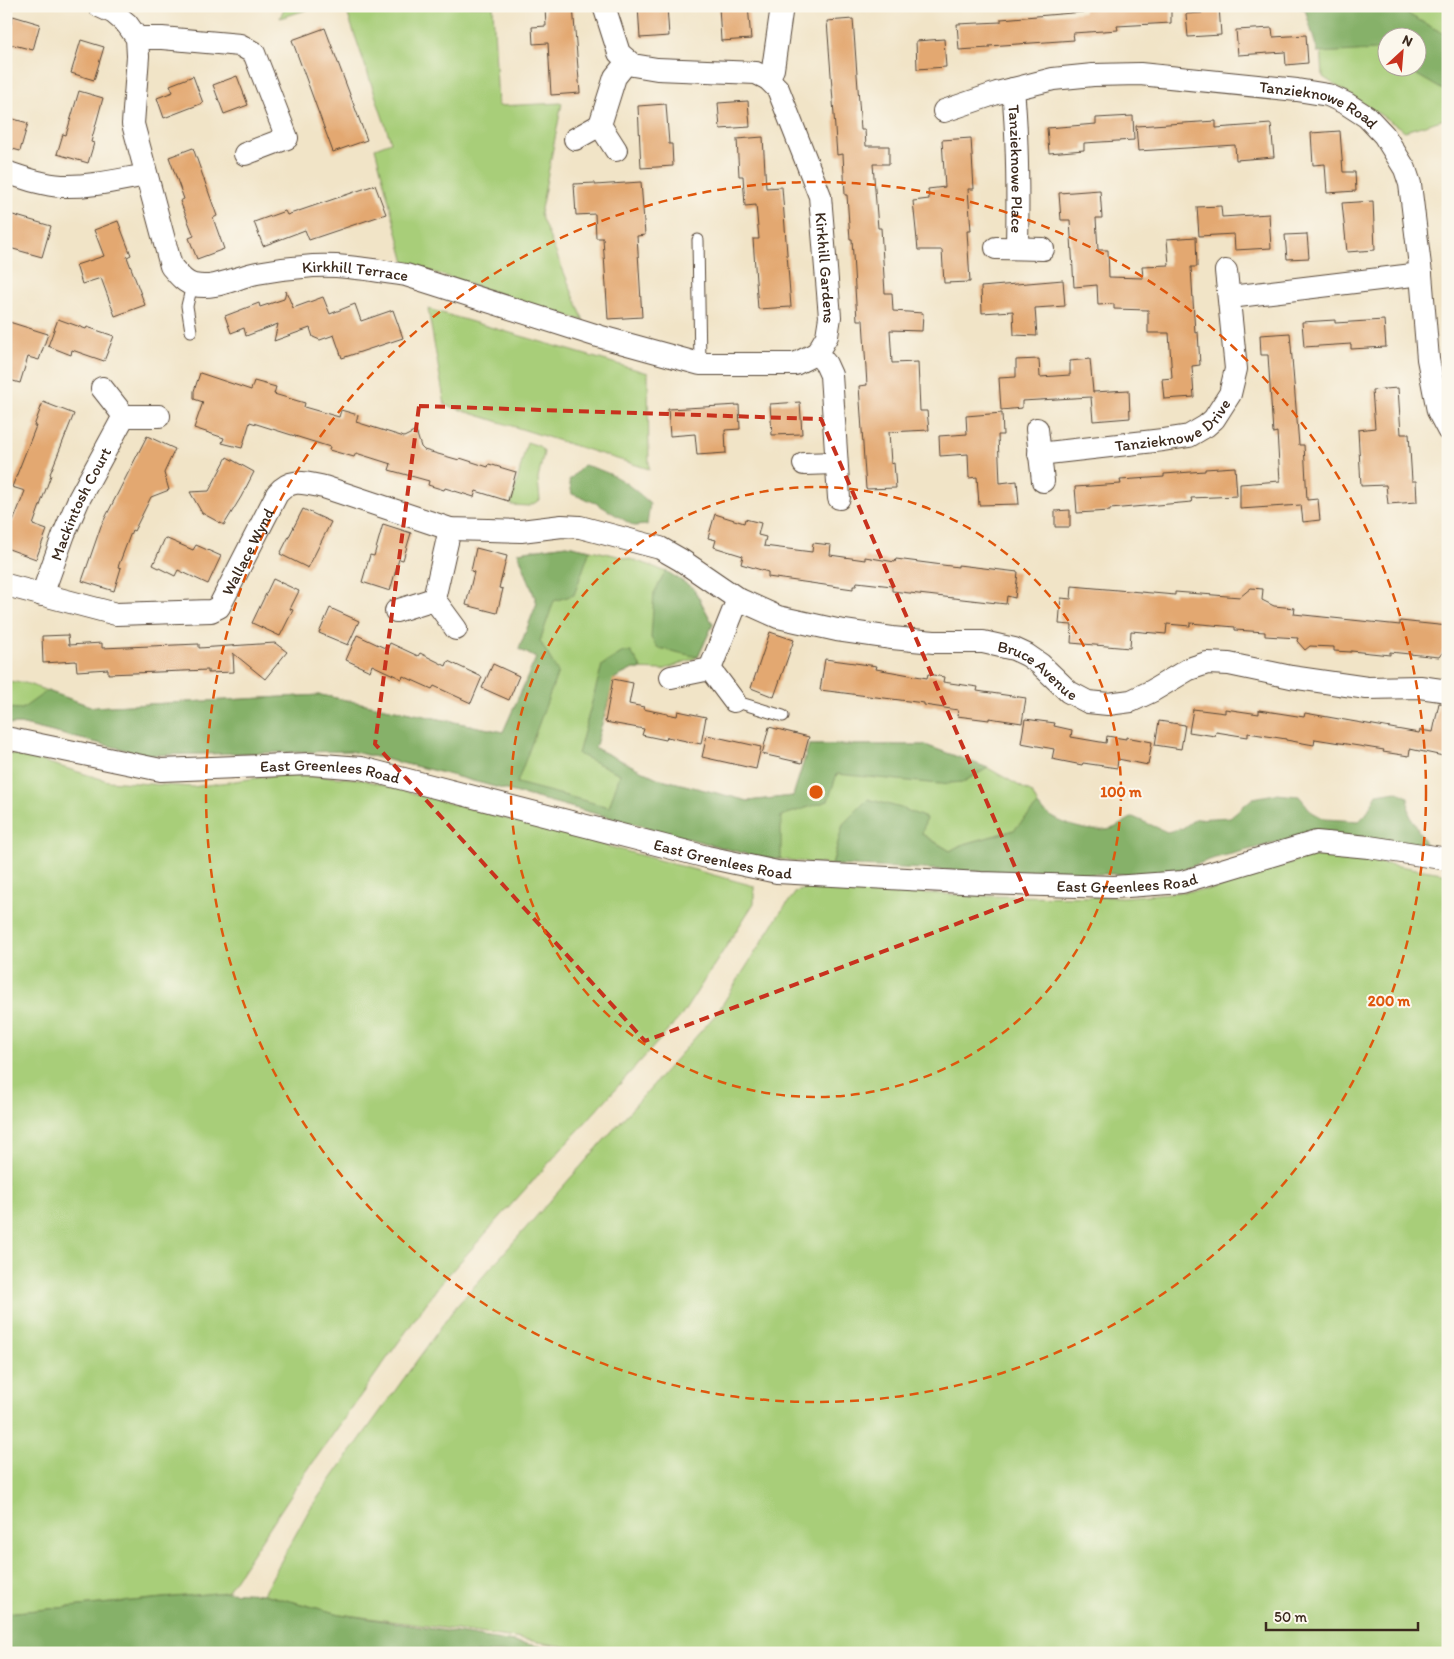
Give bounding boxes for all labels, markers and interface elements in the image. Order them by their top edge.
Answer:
north arrow [1376,28,1426,78]
text: N [1400,31,1415,50]
street label: Tanzieknowe Road [1258,77,1382,133]
street label: Tanzieknowe Place [1005,104,1027,233]
street label: Kirkhill Gardens [812,211,839,325]
street label: Kirkhill Terrace [301,256,410,285]
street label: Tanzieknowe Drive [1114,395,1234,455]
street label: Mackintosh Court [46,444,115,563]
street label: Wallace Wynd [217,505,278,598]
street label: Bruce Avenue [996,636,1081,704]
street label: East Greenlees Road [260,754,402,787]
centre of rings [807,783,825,801]
text: 100 m [1100,783,1142,801]
street label: East Greenlees Road [652,834,793,882]
street label: East Greenlees Road [1056,868,1200,897]
text: 200 m [1368,992,1411,1010]
scale bar [1266,1599,1419,1631]
text: 50 m [1274,1608,1307,1626]

